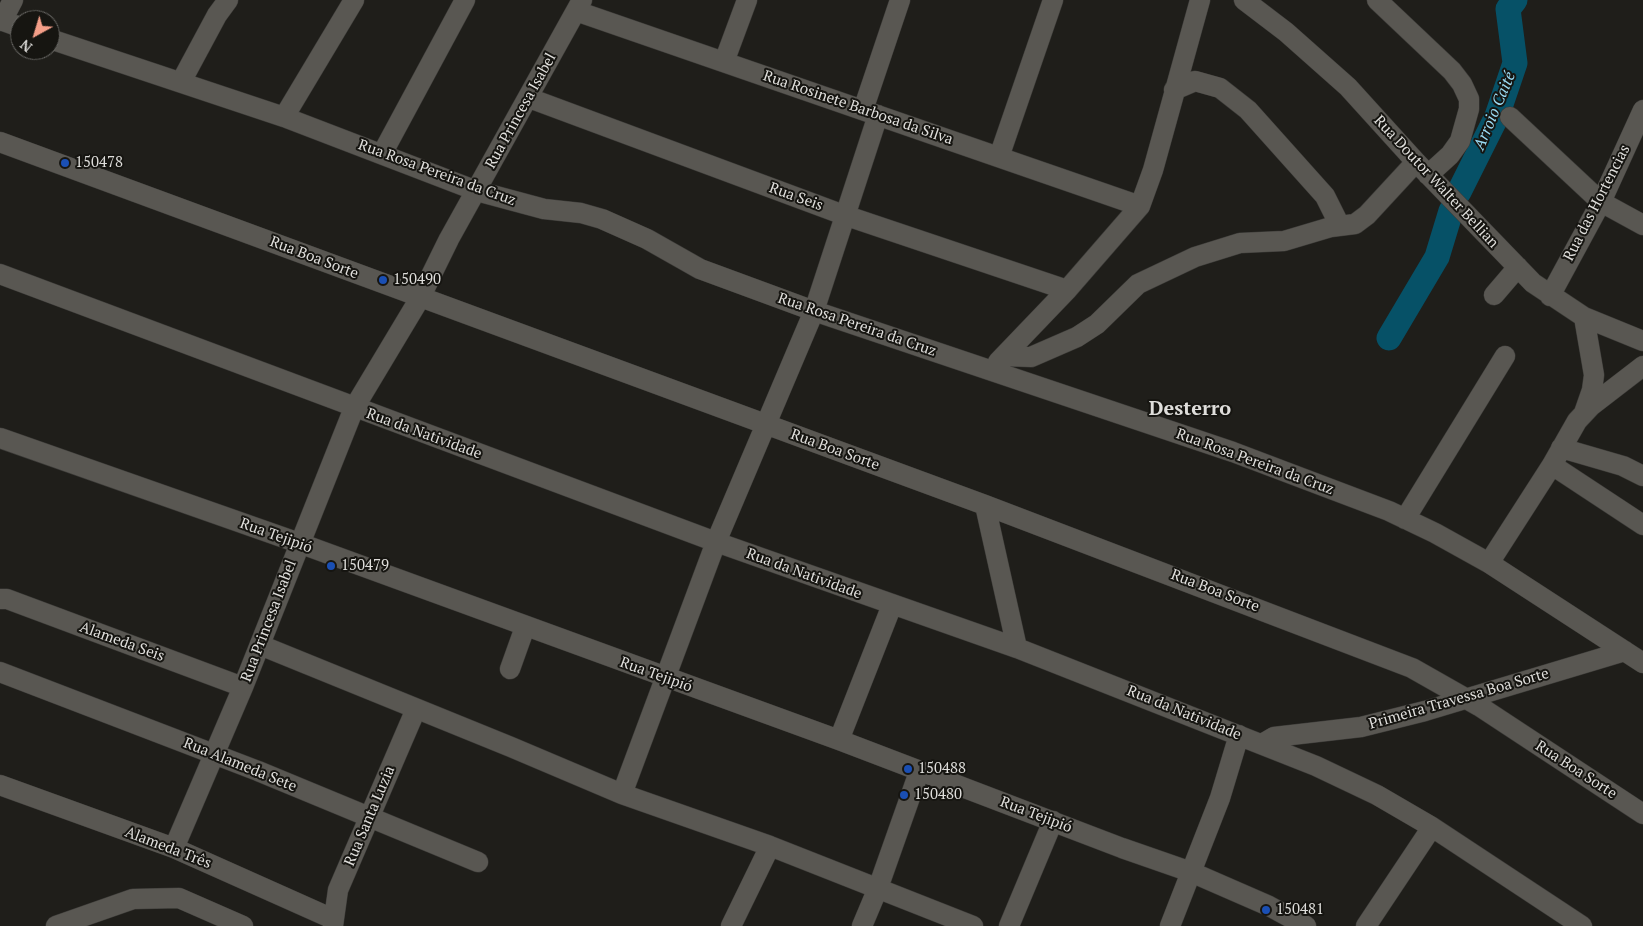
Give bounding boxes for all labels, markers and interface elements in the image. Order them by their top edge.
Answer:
north arrow [10,10,60,60]
text: N [16,36,36,57]
street label: Rua Princesa Isabel [482,50,560,172]
street label: Rua Rosinete Barbosa da Silva [761,67,955,149]
water label: Arroio Caité [1470,69,1520,153]
street label: Rua Doutor Walter Bellian [1370,112,1502,252]
street label: Rua Rosa Pereira da Cruz [356,136,518,210]
street label: Rua das Hortencias [1560,142,1634,264]
place label: 150478 [75,154,123,172]
marker: 150478 [59,157,71,169]
street label: Rua Seis [767,179,825,215]
street label: Rua Boa Sorte [267,233,361,283]
place label: 150490 [393,271,441,289]
marker: 150490 [377,274,389,286]
street label: Rua Rosa Pereira da Cruz [775,289,939,361]
district label: Desterro [1149,397,1231,421]
street label: Rua da Natividade [364,405,484,463]
street label: Rua Rosa Pereira da Cruz [1174,425,1336,499]
street label: Rua Boa Sorte [788,426,882,474]
street label: Rua Tejipió [237,515,315,557]
street label: Rua da Natividade [744,545,864,603]
place label: 150479 [341,557,389,575]
street label: Rua Princesa Isabel [237,558,301,684]
marker: 150479 [325,560,337,572]
street label: Rua Boa Sorte [1168,566,1262,616]
street label: Alameda Seis [77,618,167,666]
street label: Rua Tejipió [617,654,695,696]
street label: Primeira Travessa Boa Sorte [1367,665,1551,733]
street label: Rua da Natividade [1124,682,1244,744]
street label: Rua Alameda Sete [181,734,299,796]
street label: Rua Boa Sorte [1532,737,1620,803]
place label: 150488 [918,760,966,778]
street label: Rua Santa Luzia [341,763,399,869]
marker: 150488 [902,763,914,775]
place label: 150480 [914,786,962,804]
marker: 150480 [898,789,910,801]
street label: Rua Tejipió [998,793,1074,837]
street label: Alameda Três [122,823,214,873]
place label: 150481 [1276,901,1324,919]
marker: 150481 [1260,904,1272,916]

